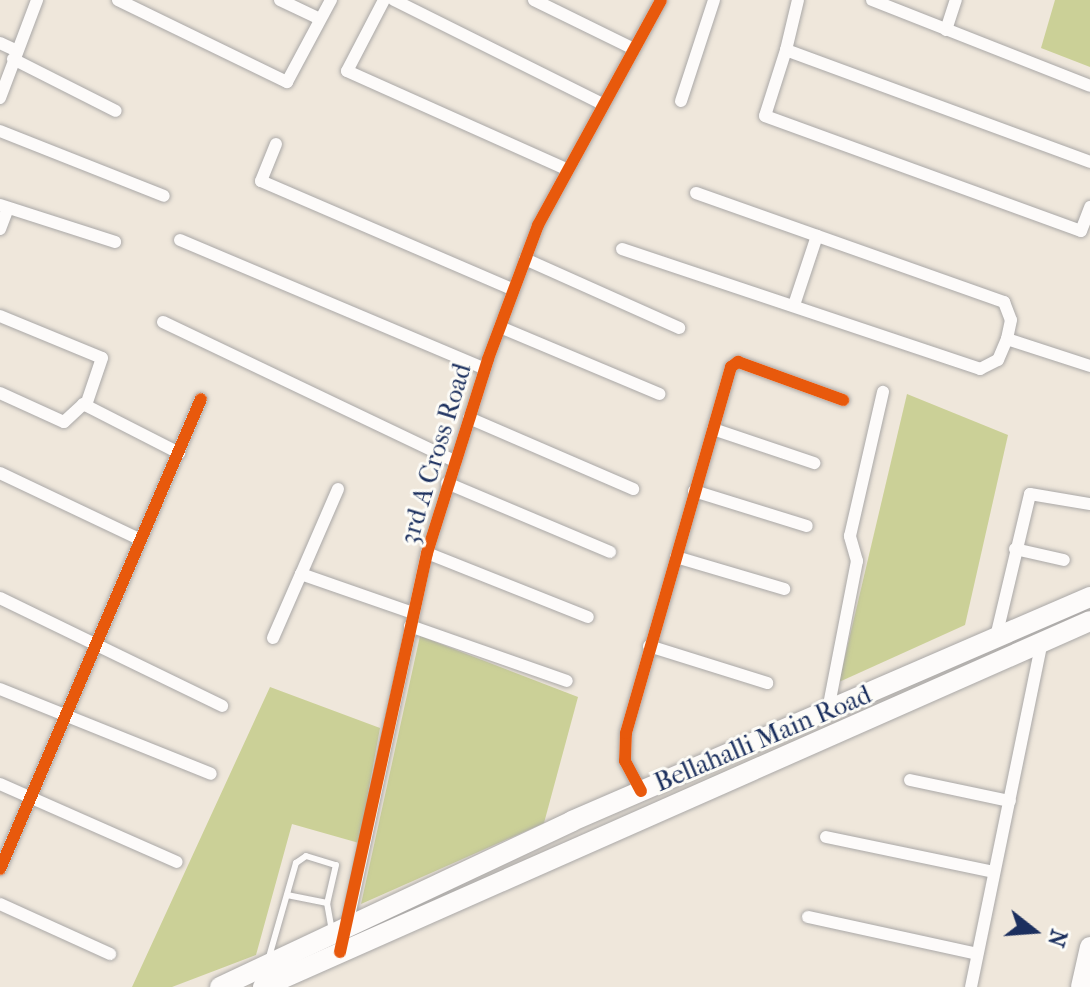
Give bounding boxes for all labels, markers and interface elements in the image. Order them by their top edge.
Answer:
street label: 3rd A Cross Road [394,360,478,548]
street label: Bellahalli Main Road [650,679,876,799]
north arrow [994,891,1074,971]
text: N [1042,926,1072,950]

